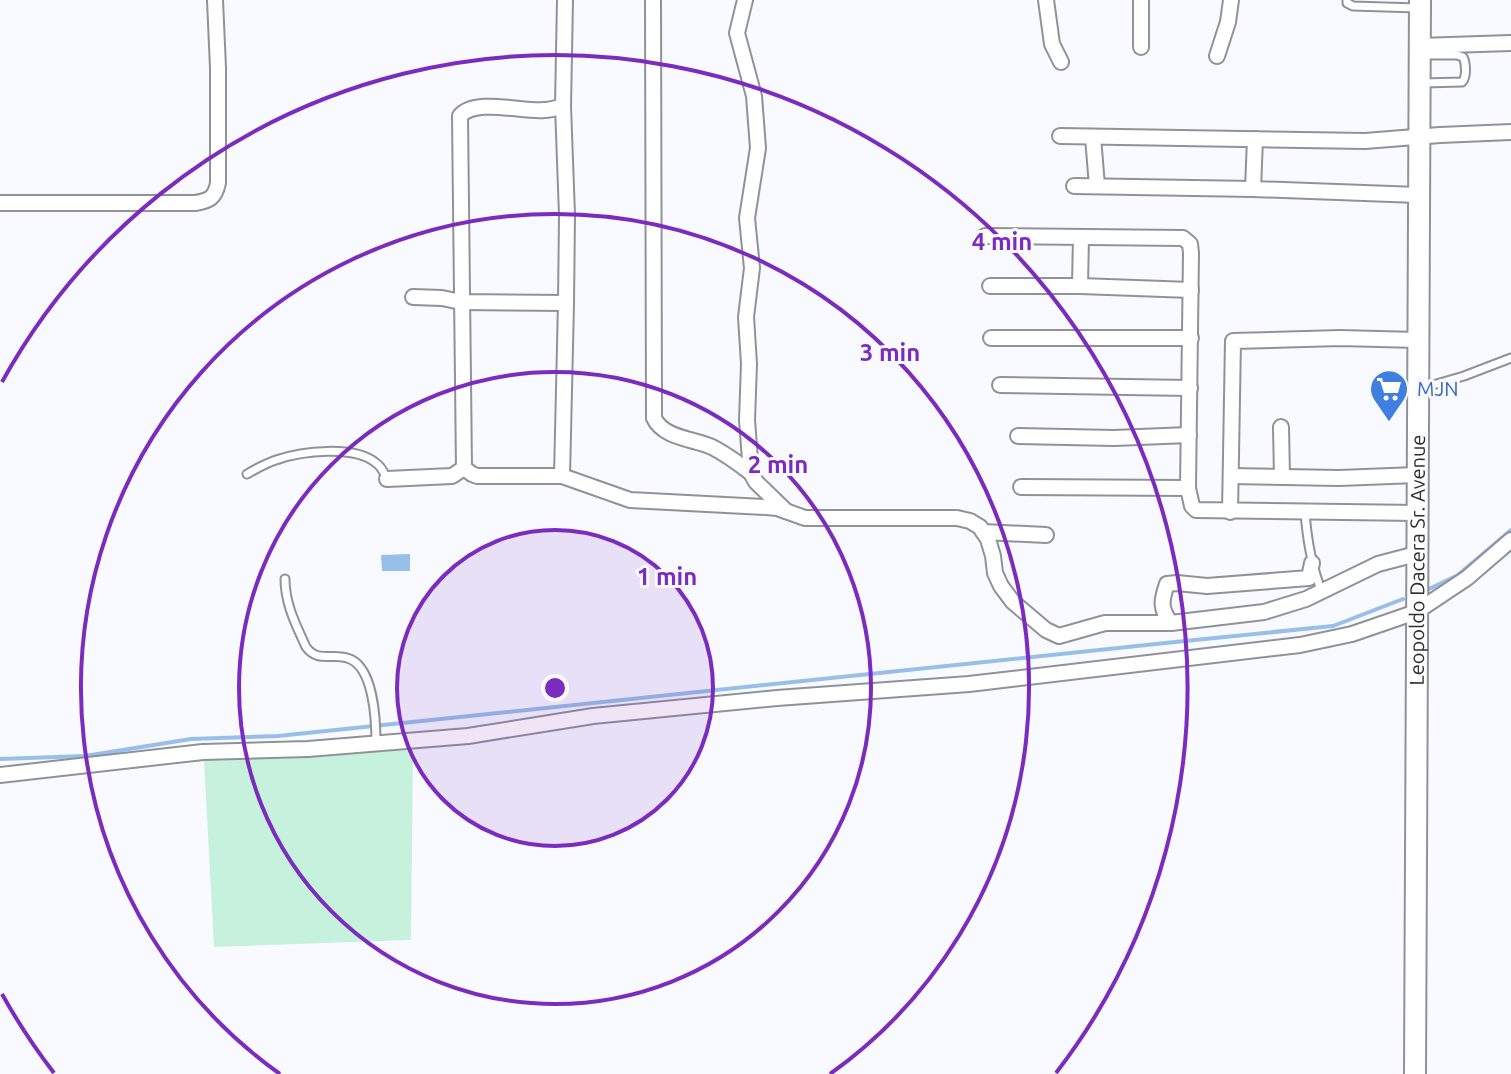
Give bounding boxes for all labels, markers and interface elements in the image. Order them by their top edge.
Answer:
text: 4 min [972,228,1032,255]
text: 3 min [860,339,920,366]
supermarket icon: MJN [1368,368,1410,423]
place label: MJN [1417,377,1459,400]
street label: Leopoldo Dacera Sr. Avenue [1405,435,1429,685]
text: 2 min [748,451,808,478]
text: 1 min [637,563,697,590]
centre of rings [541,674,569,702]

